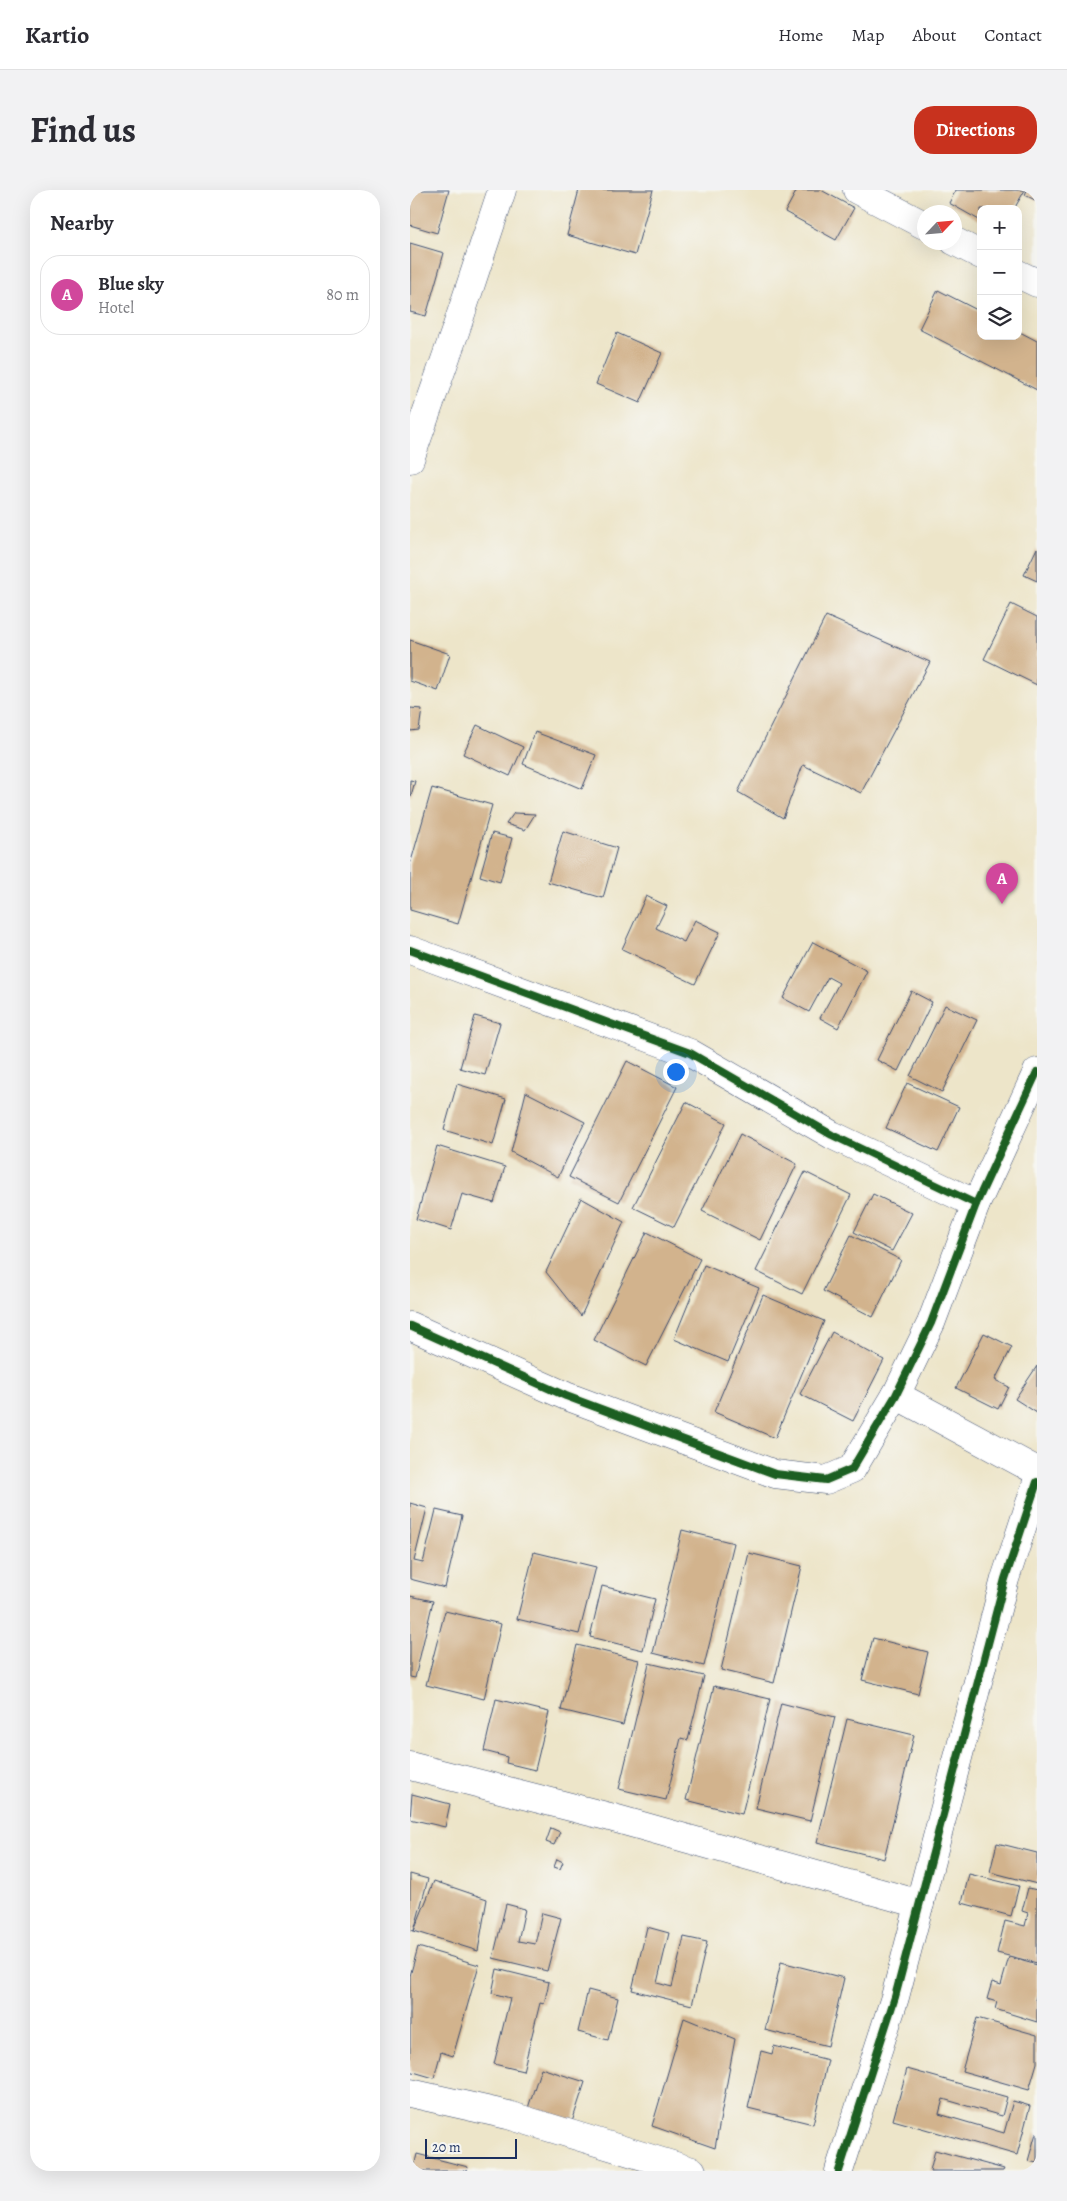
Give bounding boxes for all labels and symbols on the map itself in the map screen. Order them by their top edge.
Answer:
north arrow [917,205,962,250]
pin: A [986,863,1018,904]
your location [663,1059,689,1085]
scale bar [425,2136,518,2159]

